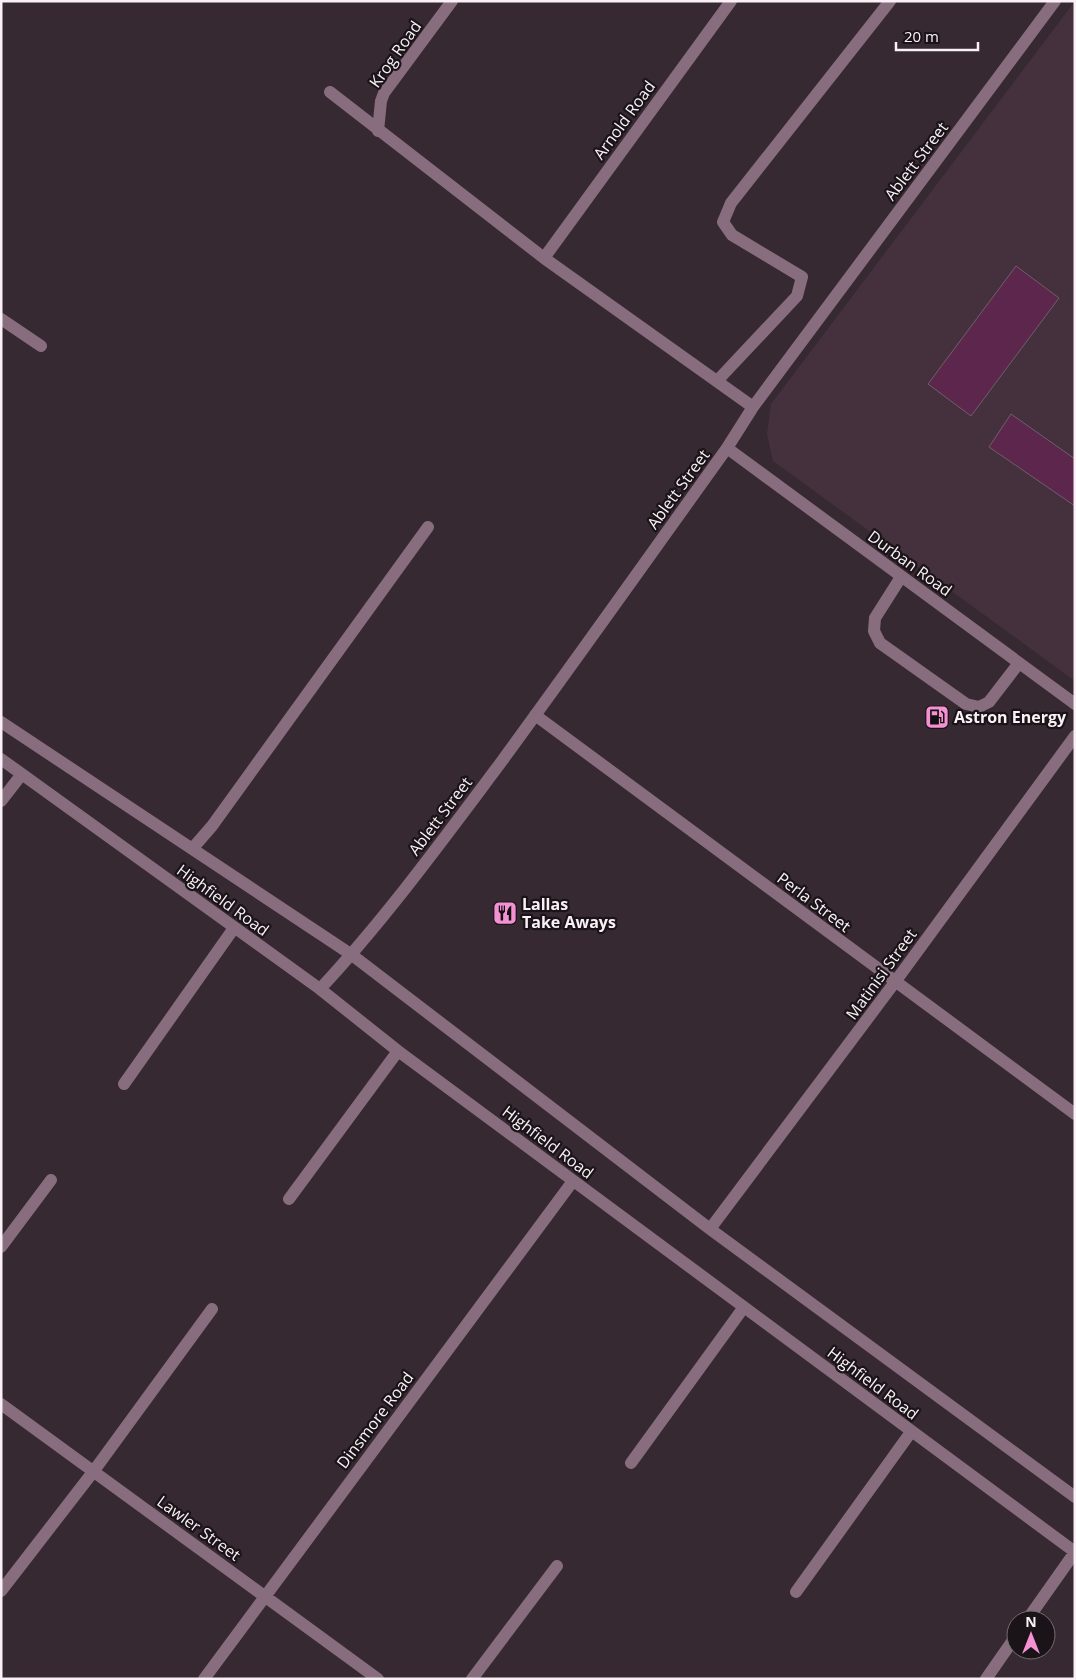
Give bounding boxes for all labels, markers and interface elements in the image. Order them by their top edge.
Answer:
street label: Krog Road [364,16,426,92]
scale bar [896,20,978,52]
text: 20 m [904,26,939,46]
street label: Arnold Road [588,76,660,164]
street label: Ablett Street [879,117,953,205]
street label: Ablett Street [642,445,714,533]
street label: Durban Road [864,525,956,601]
fuel station icon: Astron Energy [924,704,950,730]
place label: Astron Energy [954,706,1067,728]
street label: Ablett Street [403,772,477,860]
street label: Highfield Road [172,859,274,941]
street label: Perla Street [773,867,856,937]
place label: Lallas Take Aways [522,893,616,933]
restaurant icon: Lallas Take Aways [492,900,518,926]
street label: Matinisi Street [841,924,922,1024]
street label: Highfield Road [498,1100,598,1184]
street label: Highfield Road [823,1341,923,1425]
street label: Dinsmore Road [331,1367,419,1473]
street label: Lawler Street [153,1490,245,1566]
north arrow [1006,1610,1056,1660]
text: N [1025,1612,1037,1631]

